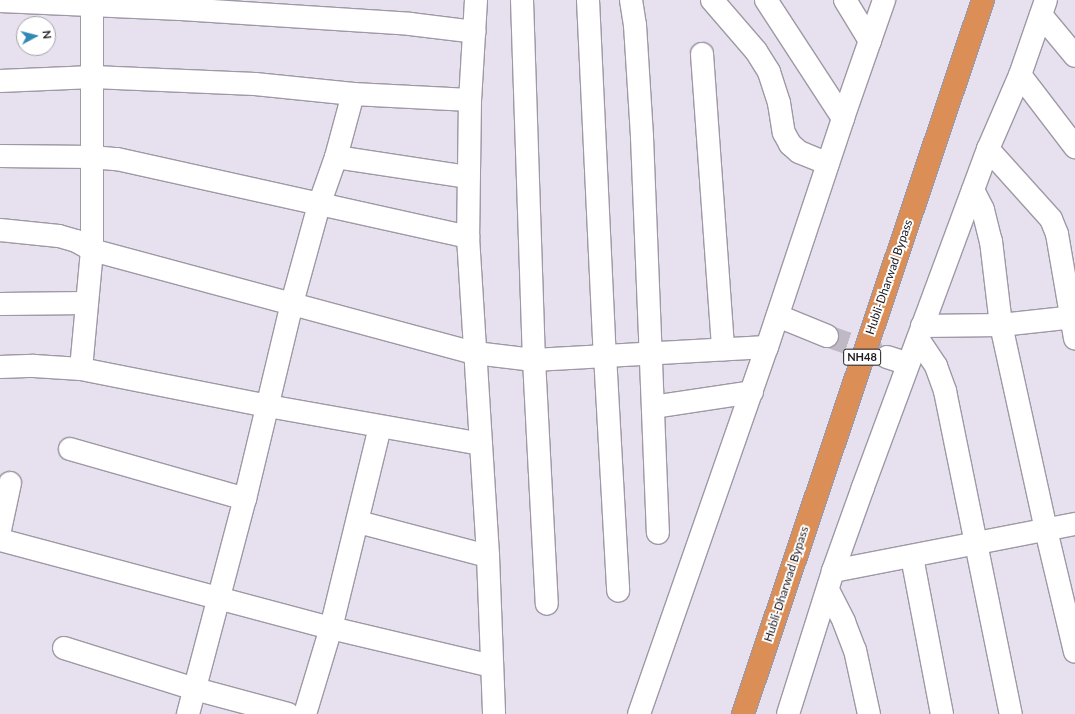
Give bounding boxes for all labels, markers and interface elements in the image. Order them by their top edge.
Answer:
north arrow [16,16,56,56]
text: N [40,30,54,40]
street label: Hubli-Dharwad Bypass [863,218,915,336]
road number: NH48 [843,348,881,366]
street label: Hubli-Dharwad Bypass [761,524,811,644]

